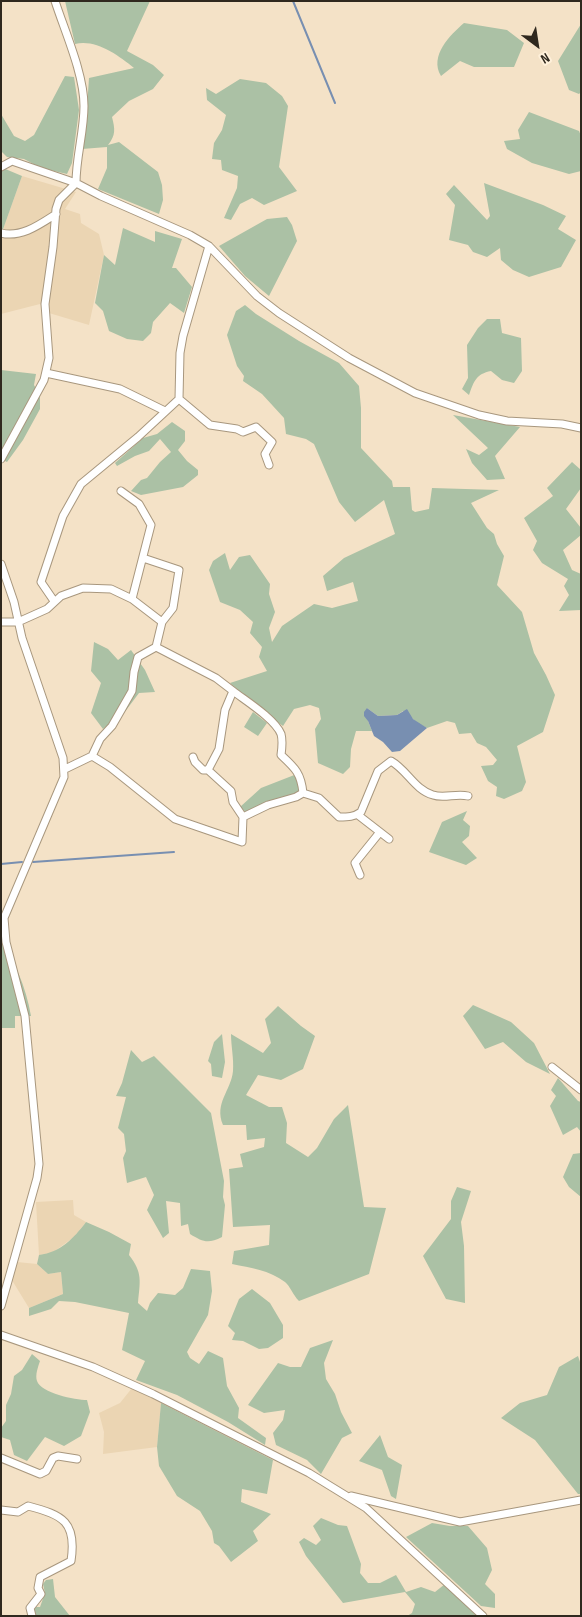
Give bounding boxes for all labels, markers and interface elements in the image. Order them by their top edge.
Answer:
north arrow [512,20,562,70]
text: N [537,49,553,67]

